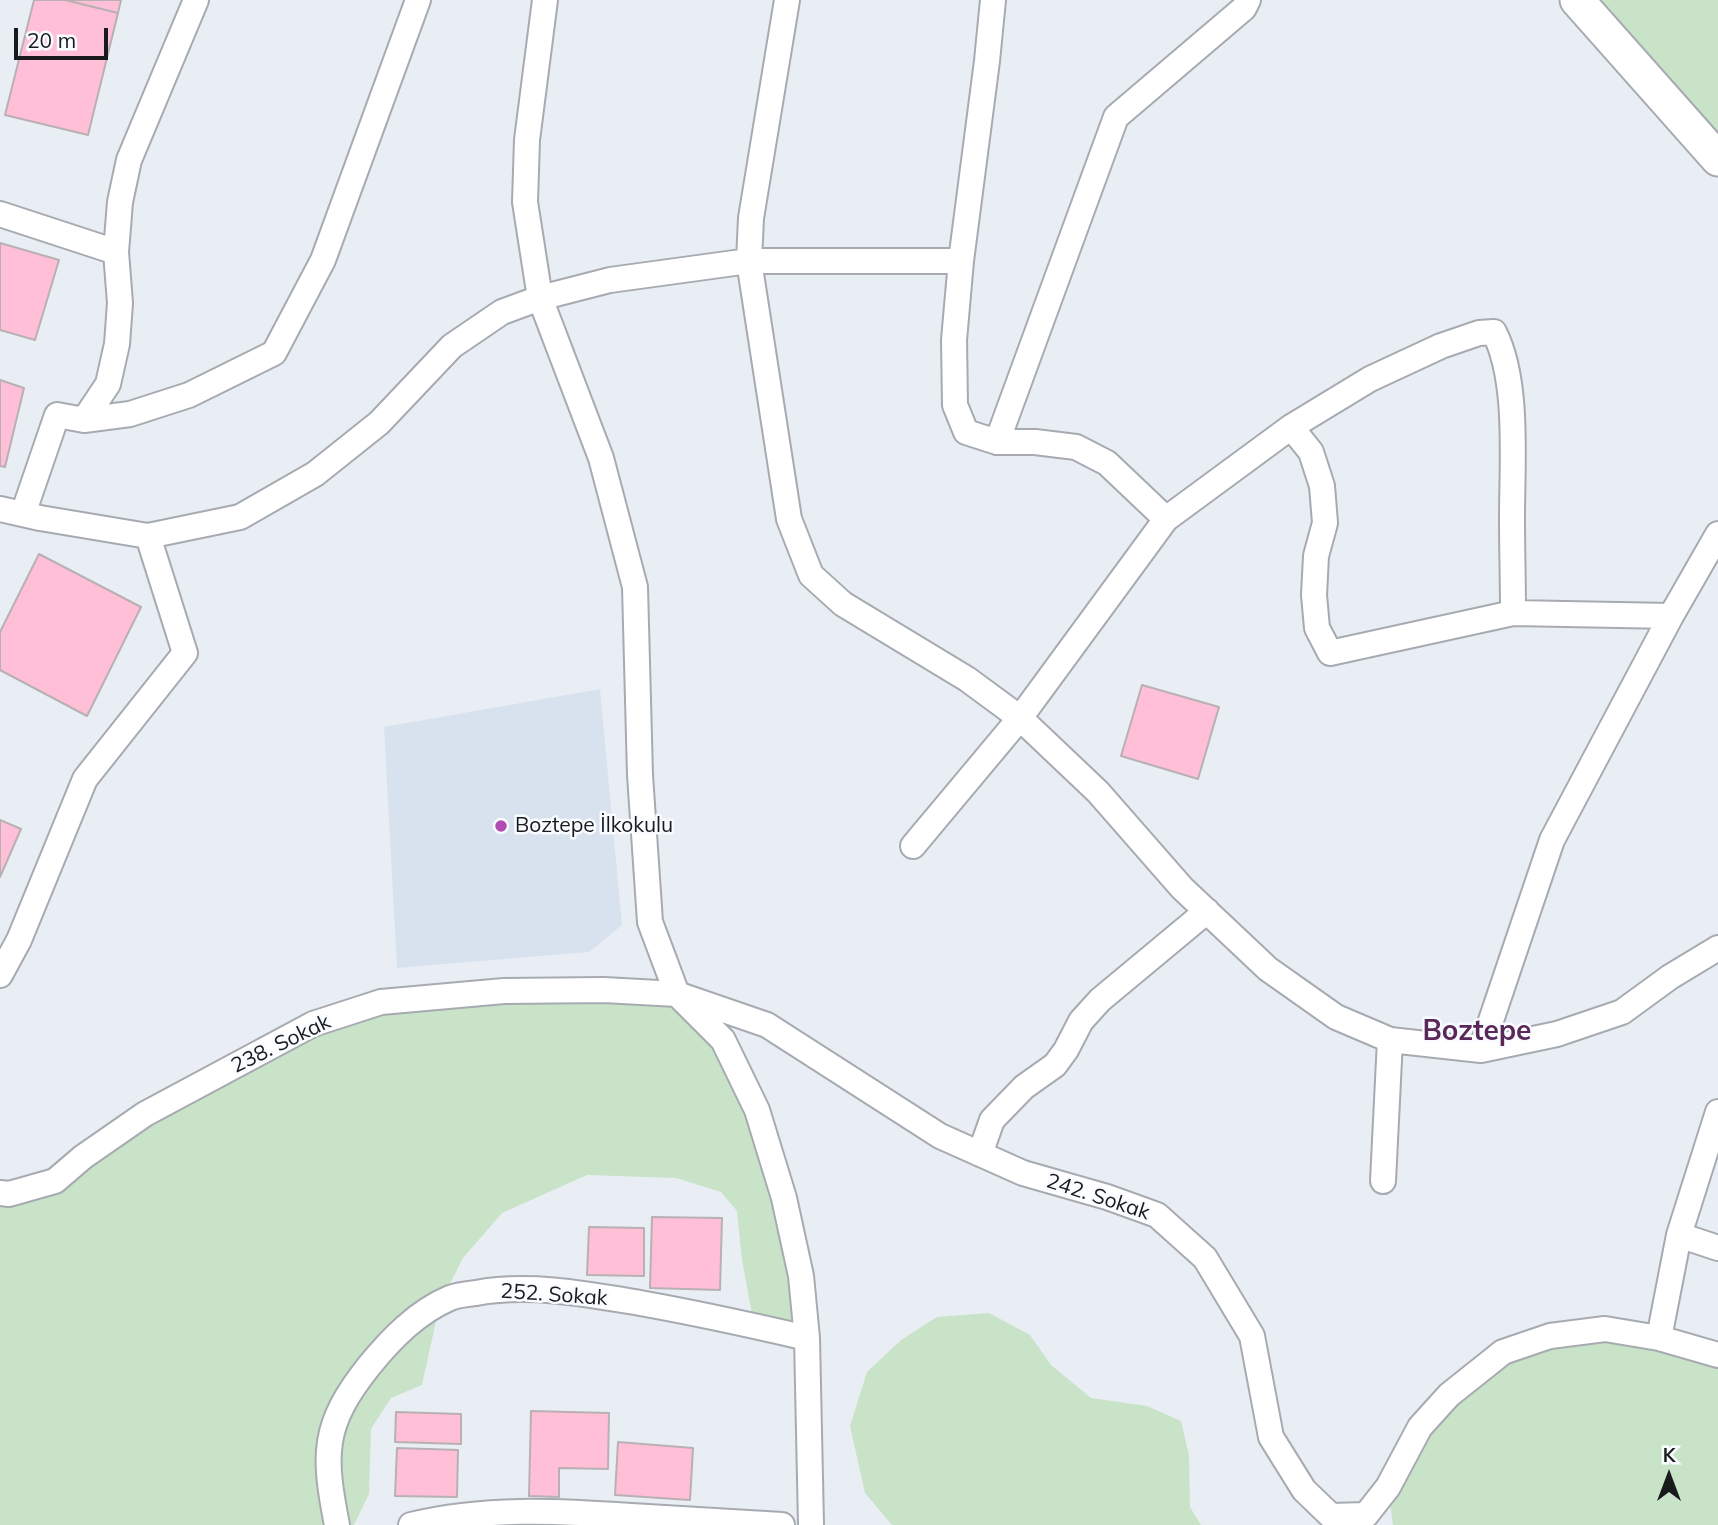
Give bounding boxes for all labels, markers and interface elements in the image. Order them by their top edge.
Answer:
scale bar [18,14,112,58]
text: 20 m [27,27,76,53]
place label: Boztepe İlkokulu [515,813,673,839]
marker: Boztepe İlkokulu [493,818,509,834]
street label: 238. Sokak [227,1009,335,1079]
district label: Boztepe [1423,1015,1531,1049]
street label: 242. Sokak [1043,1168,1153,1226]
street label: 252. Sokak [500,1279,608,1311]
north arrow [1634,1441,1704,1511]
text: K [1663,1443,1675,1467]

